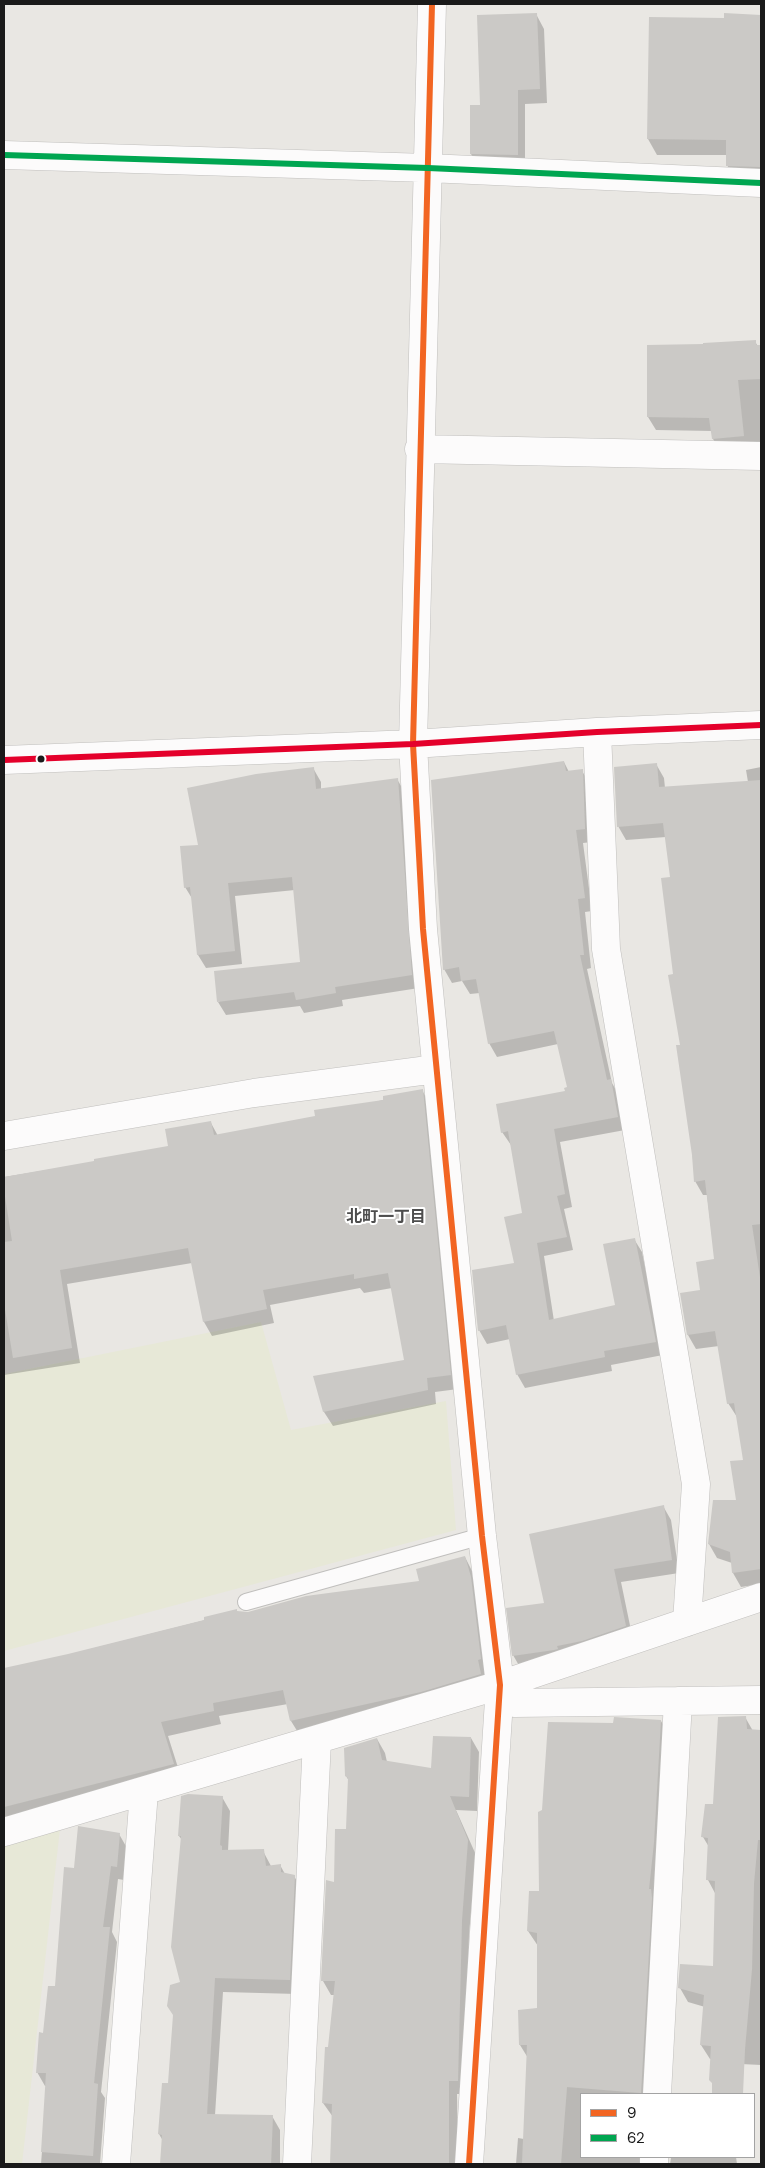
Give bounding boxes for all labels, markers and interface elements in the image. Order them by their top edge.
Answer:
unlabelled marker [36,754,46,764]
district label: 北町一丁目 [346,1208,426,1228]
legend [580,2093,755,2158]
text: 9 [627,2103,636,2123]
text: 62 [627,2128,645,2148]

